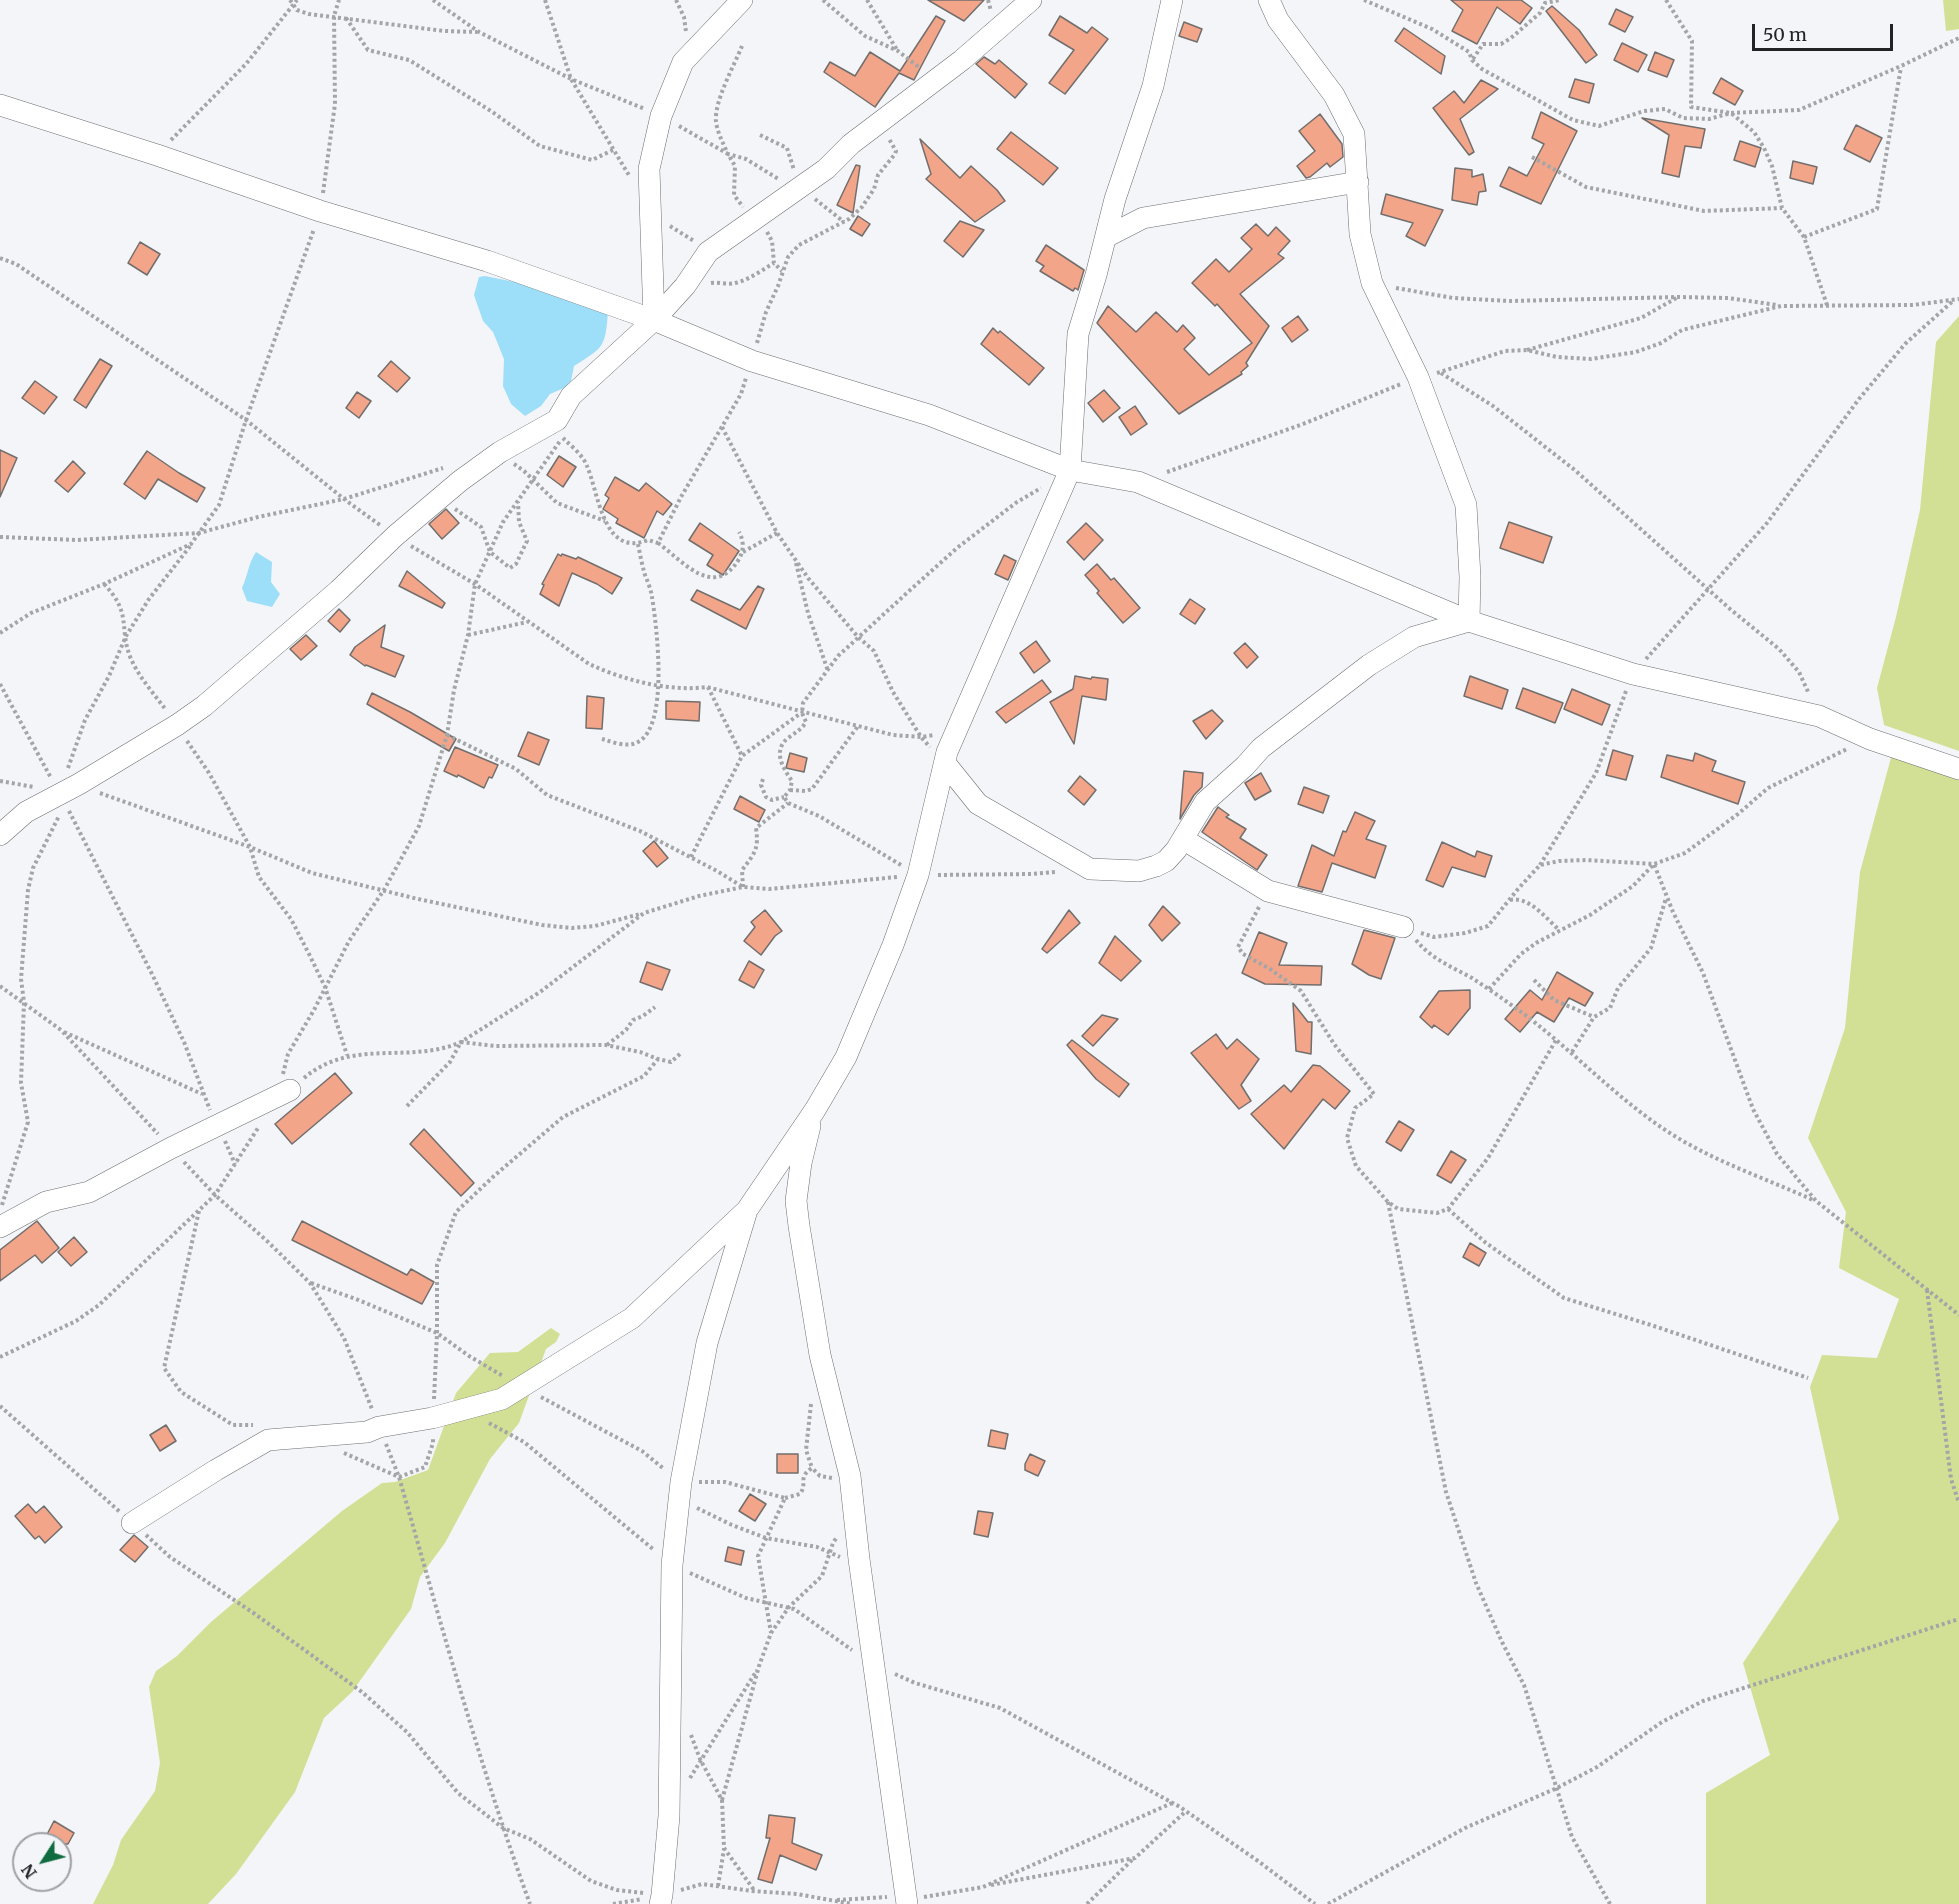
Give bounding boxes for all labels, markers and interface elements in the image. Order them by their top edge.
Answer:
scale bar [1755,12,1896,50]
text: 50 m [1763,23,1807,46]
north arrow [12,1832,72,1892]
text: N [17,1860,41,1882]

